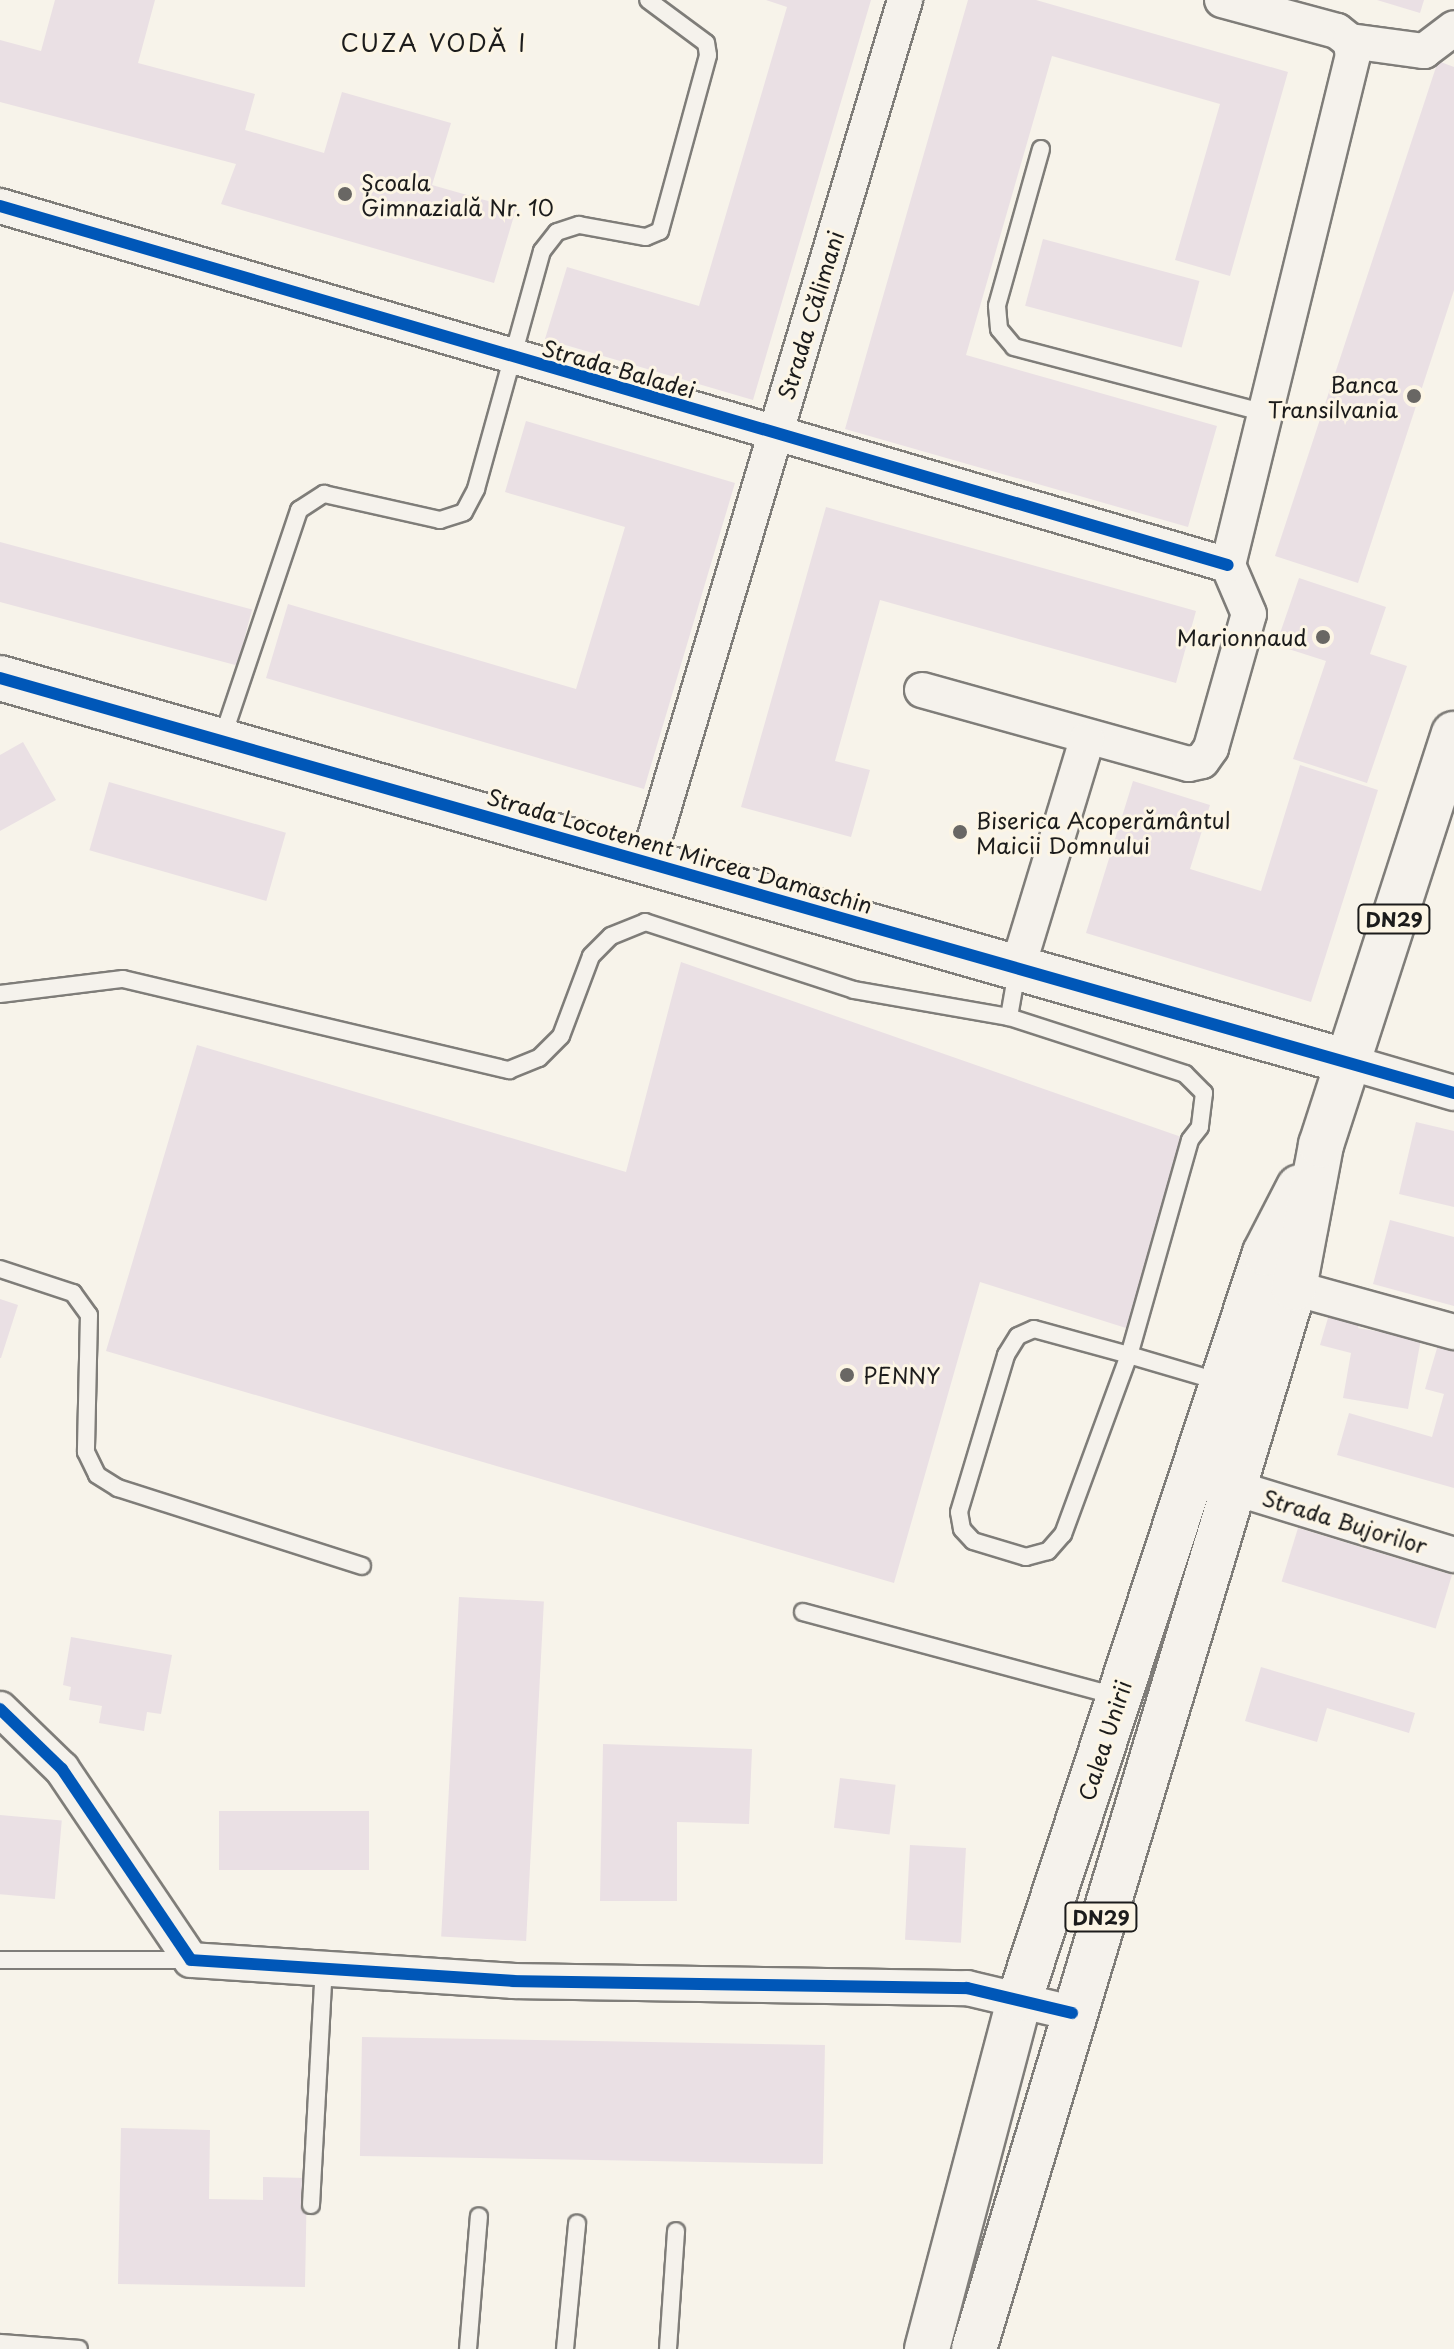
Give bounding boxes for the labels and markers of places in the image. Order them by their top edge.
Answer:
place label: Școala Gimnazială Nr. 10 [361,168,555,220]
marker: Școala Gimnazială Nr. 10 [336,185,354,203]
place label: Banca Transilvania [1268,370,1398,422]
marker: Banca Transilvania [1405,387,1423,405]
place label: Marionnaud [1177,624,1307,650]
marker: Marionnaud [1314,628,1332,646]
place label: Biserica Acoperământul Maicii Domnului [976,806,1231,858]
marker: Biserica Acoperământul Maicii Domnului [951,823,969,841]
place label: PENNY [863,1362,940,1388]
marker: PENNY [838,1366,856,1384]

